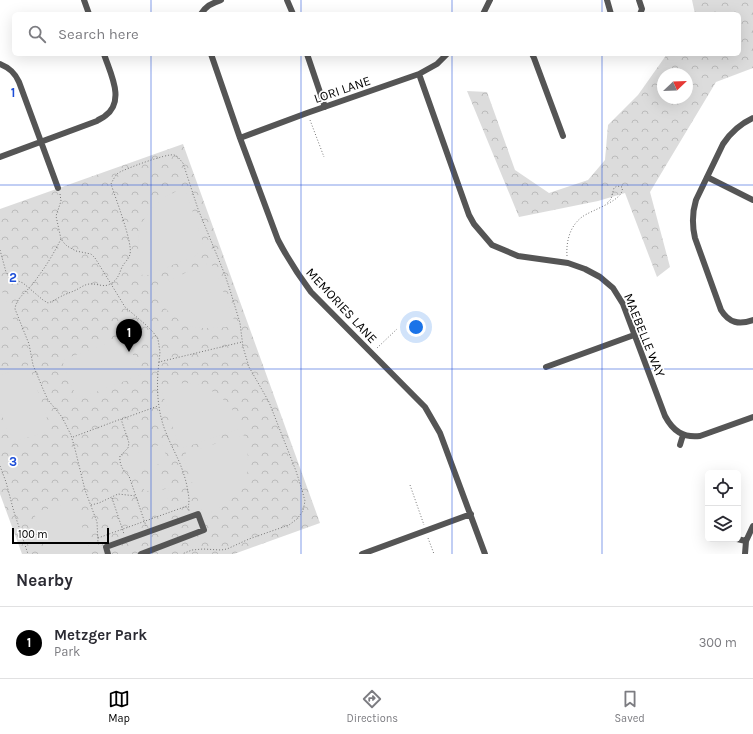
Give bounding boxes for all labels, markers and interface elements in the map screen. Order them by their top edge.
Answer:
search box [12,12,741,56]
icon: search [26,23,48,45]
text: Search here [58,25,139,43]
north arrow [657,68,693,104]
street label: LORI LANE [312,73,372,106]
text: 1 [11,85,15,100]
street label: MEMORIES LANE [303,265,380,346]
text: 2 [9,270,17,285]
street label: MAEBELLE WAY [621,291,668,379]
your location [406,317,426,337]
pin: 1 [116,319,142,352]
text: 3 [9,454,17,469]
map controls [705,470,741,542]
button: locate [705,470,741,506]
button: layers [705,506,741,542]
scale bar [12,526,109,545]
text: 100 m [18,528,48,541]
text: Nearby [16,570,73,590]
text: Metzger Park [54,626,147,644]
text: 1 [27,635,31,650]
text: 300 m [699,635,737,650]
text: Park [54,644,80,659]
tab: Map [108,688,130,725]
tab: Directions [346,688,398,725]
tab: Saved [614,688,645,725]

